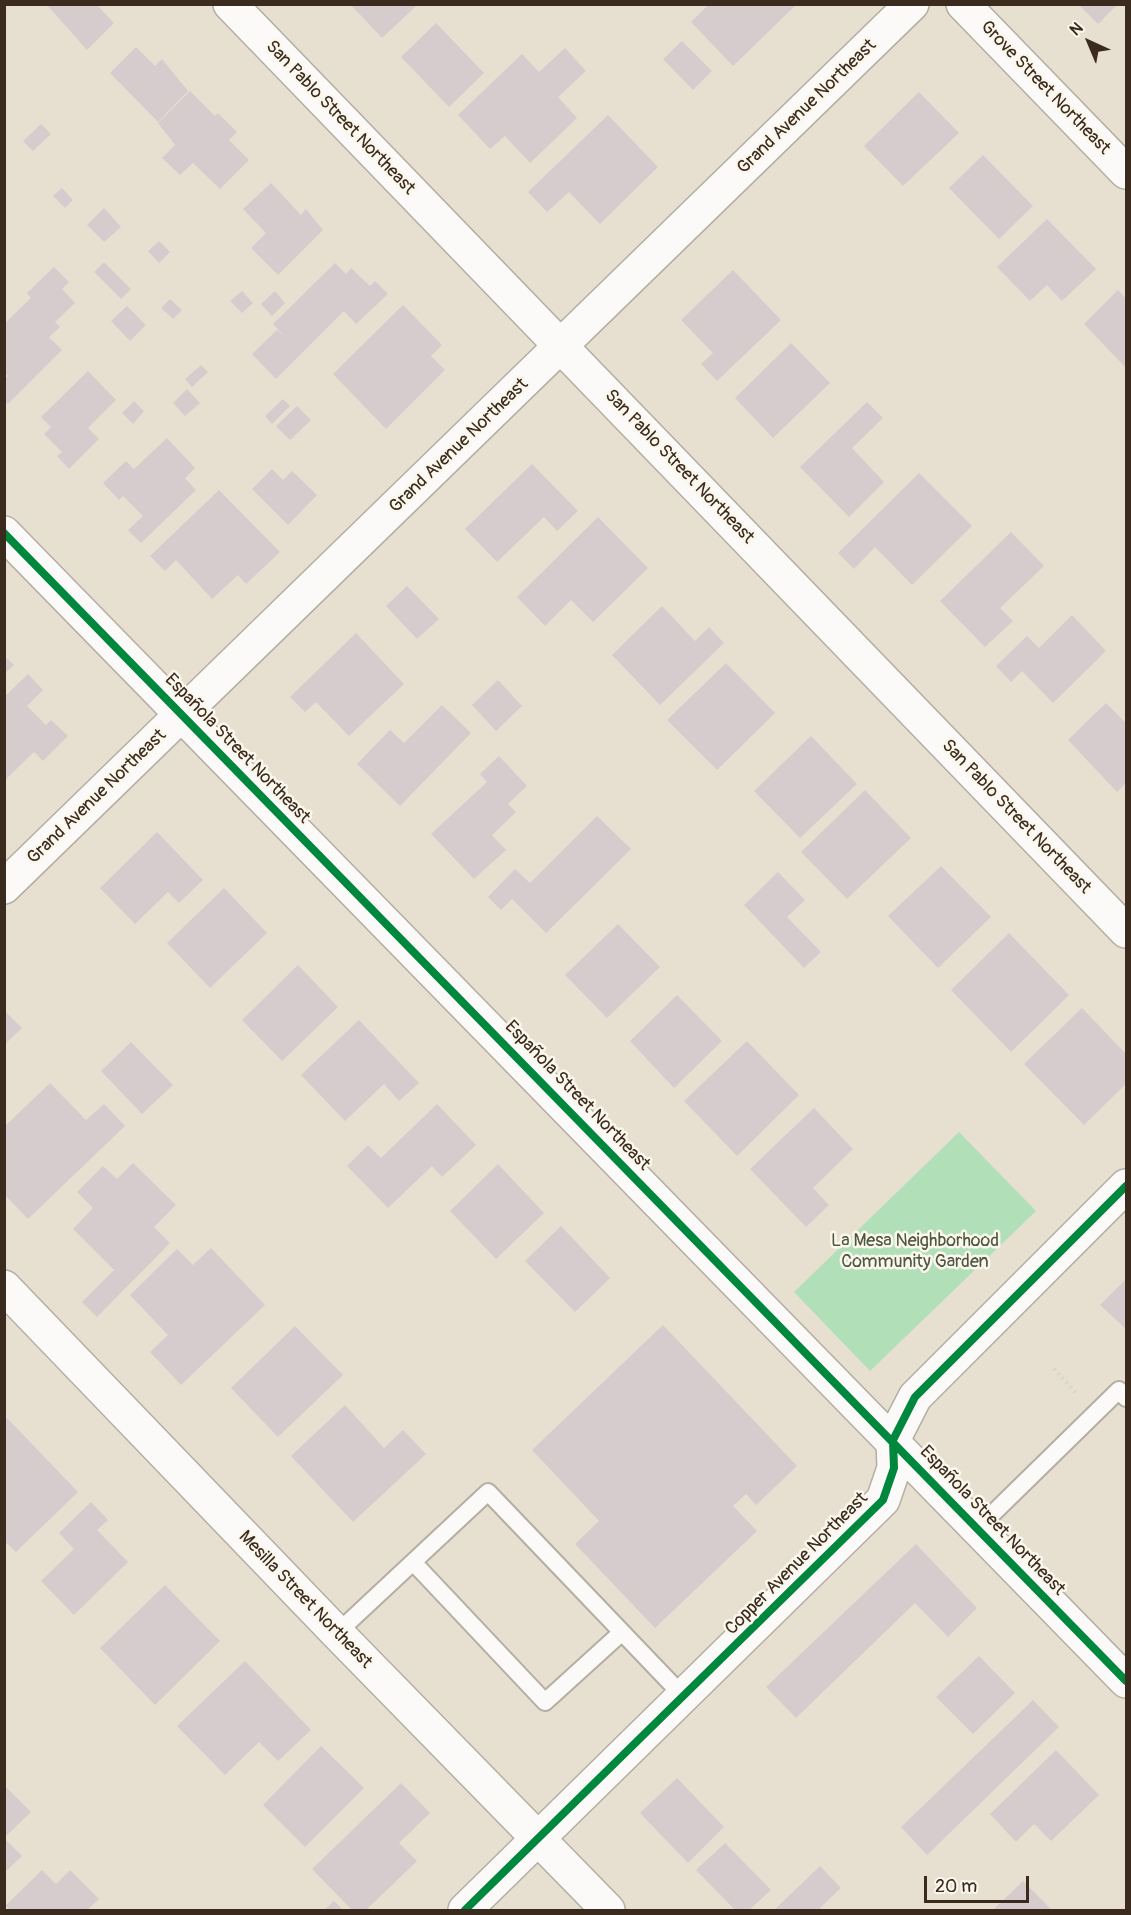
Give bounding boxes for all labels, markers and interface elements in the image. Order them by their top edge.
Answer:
north arrow [1059,12,1119,72]
street label: Grove Street Northeast [975,17,1115,159]
street label: Grand Avenue Northeast [733,35,881,179]
street label: San Pablo Street Northeast [261,36,419,200]
street label: Grand Avenue Northeast [385,374,533,518]
street label: San Pablo Street Northeast [600,385,758,549]
street label: Española Street Northeast [160,670,314,828]
street label: Grand Avenue Northeast [23,725,171,869]
street label: San Pablo Street Northeast [937,735,1095,899]
street label: Española Street Northeast [500,1017,654,1175]
park label: La Mesa Neighborhood Community Garden [831,1230,999,1272]
street label: Española Street Northeast [915,1442,1069,1600]
street label: Copper Avenue Northeast [721,1488,873,1640]
street label: Mesilla Street Northeast [234,1527,376,1673]
scale bar [927,1864,1032,1902]
text: 20 m [935,1875,977,1898]

